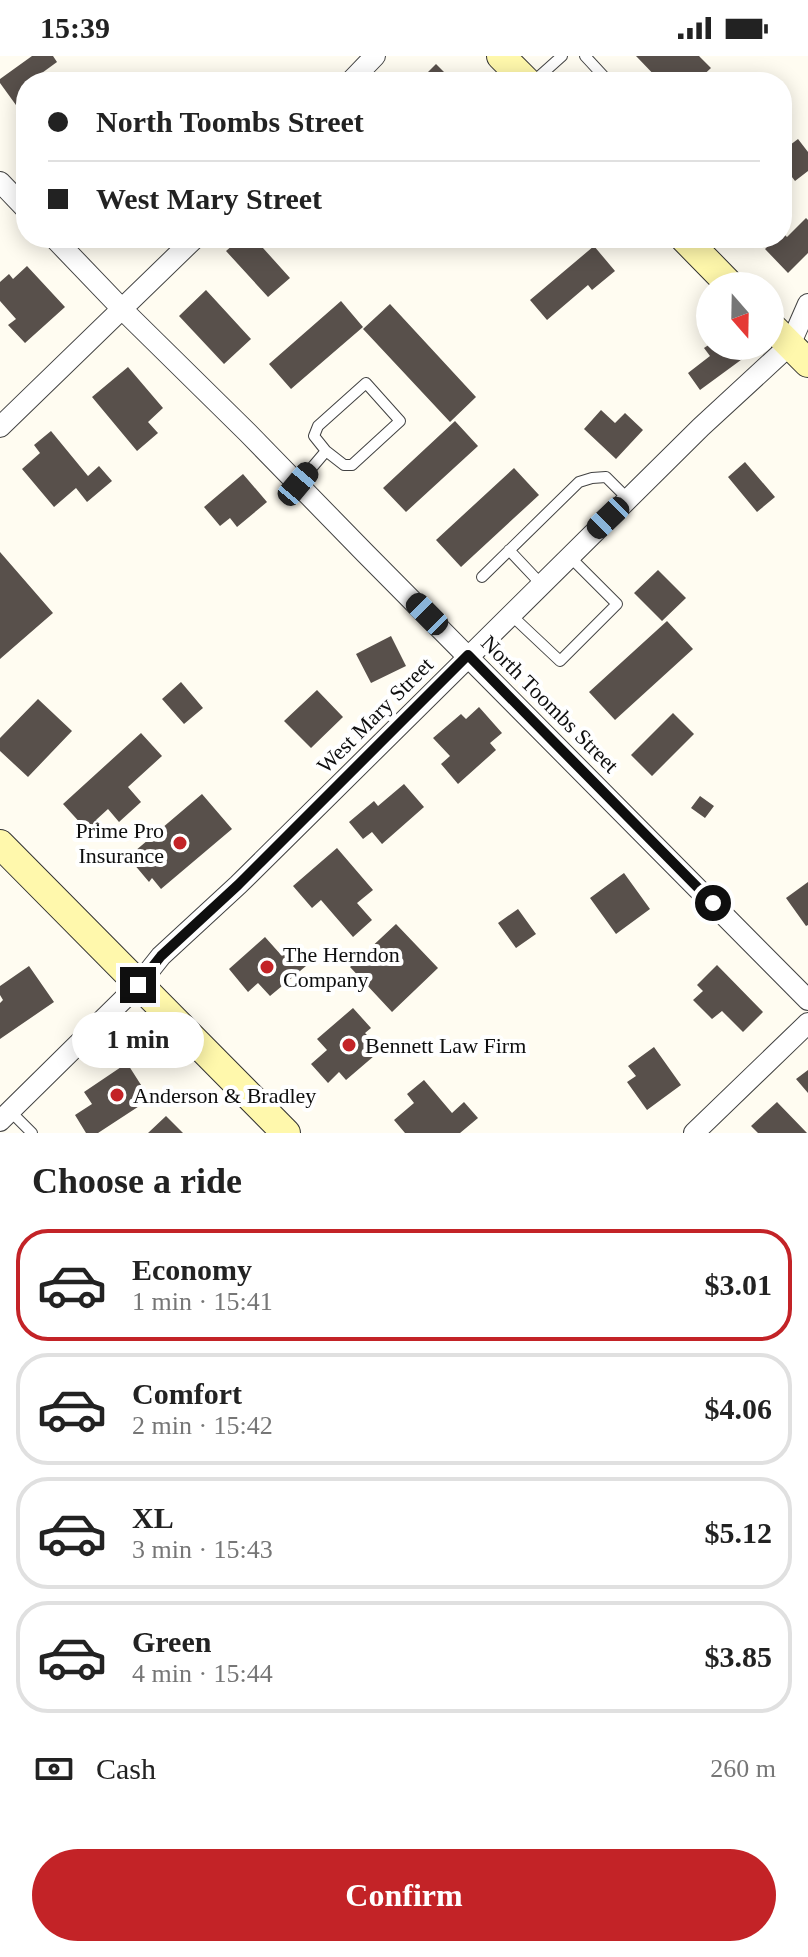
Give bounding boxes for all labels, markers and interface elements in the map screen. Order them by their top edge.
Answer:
text: 15:39 [40,11,110,44]
text: North Toombs Street [96,105,364,138]
text: West Mary Street [96,182,322,215]
north arrow [696,272,784,360]
map controls [696,272,784,360]
car [273,458,323,510]
car [582,493,634,543]
car [402,589,452,639]
street label: North Toombs Street [476,630,624,778]
street label: West Mary Street [312,652,438,778]
place label: Prime Pro Insurance [75,818,164,868]
marker: Prime Pro Insurance [171,834,189,852]
route start [695,885,731,921]
place label: The Herndon Company [283,942,400,992]
marker: The Herndon Company [258,958,276,976]
route end [120,967,156,1003]
callout: 1 min [72,1013,204,1069]
text: 1 min [107,1025,169,1054]
place label: Bennett Law Firm [365,1033,526,1058]
marker: Bennett Law Firm [340,1036,358,1054]
place label: Anderson & Bradley [133,1083,316,1108]
marker: Anderson & Bradley [108,1086,126,1104]
text: Choose a ride [32,1161,242,1201]
icon: car [36,1249,108,1321]
text: Economy [132,1253,252,1286]
text: $3.01 [705,1268,772,1301]
text: 1 min · 15:41 [132,1287,273,1316]
icon: car [36,1373,108,1445]
text: Comfort [132,1377,242,1410]
text: $4.06 [705,1392,772,1425]
text: 2 min · 15:42 [132,1411,273,1440]
icon: car [36,1497,108,1569]
text: XL [132,1501,174,1534]
text: $5.12 [705,1516,772,1549]
text: 3 min · 15:43 [132,1535,273,1564]
icon: car [36,1621,108,1693]
text: Green [132,1625,211,1658]
text: $3.85 [705,1640,772,1673]
text: 4 min · 15:44 [132,1659,273,1688]
icon: cash [32,1747,76,1791]
text: Cash [96,1752,156,1785]
text: 260 m [710,1754,776,1783]
button: Confirm [32,1849,776,1941]

